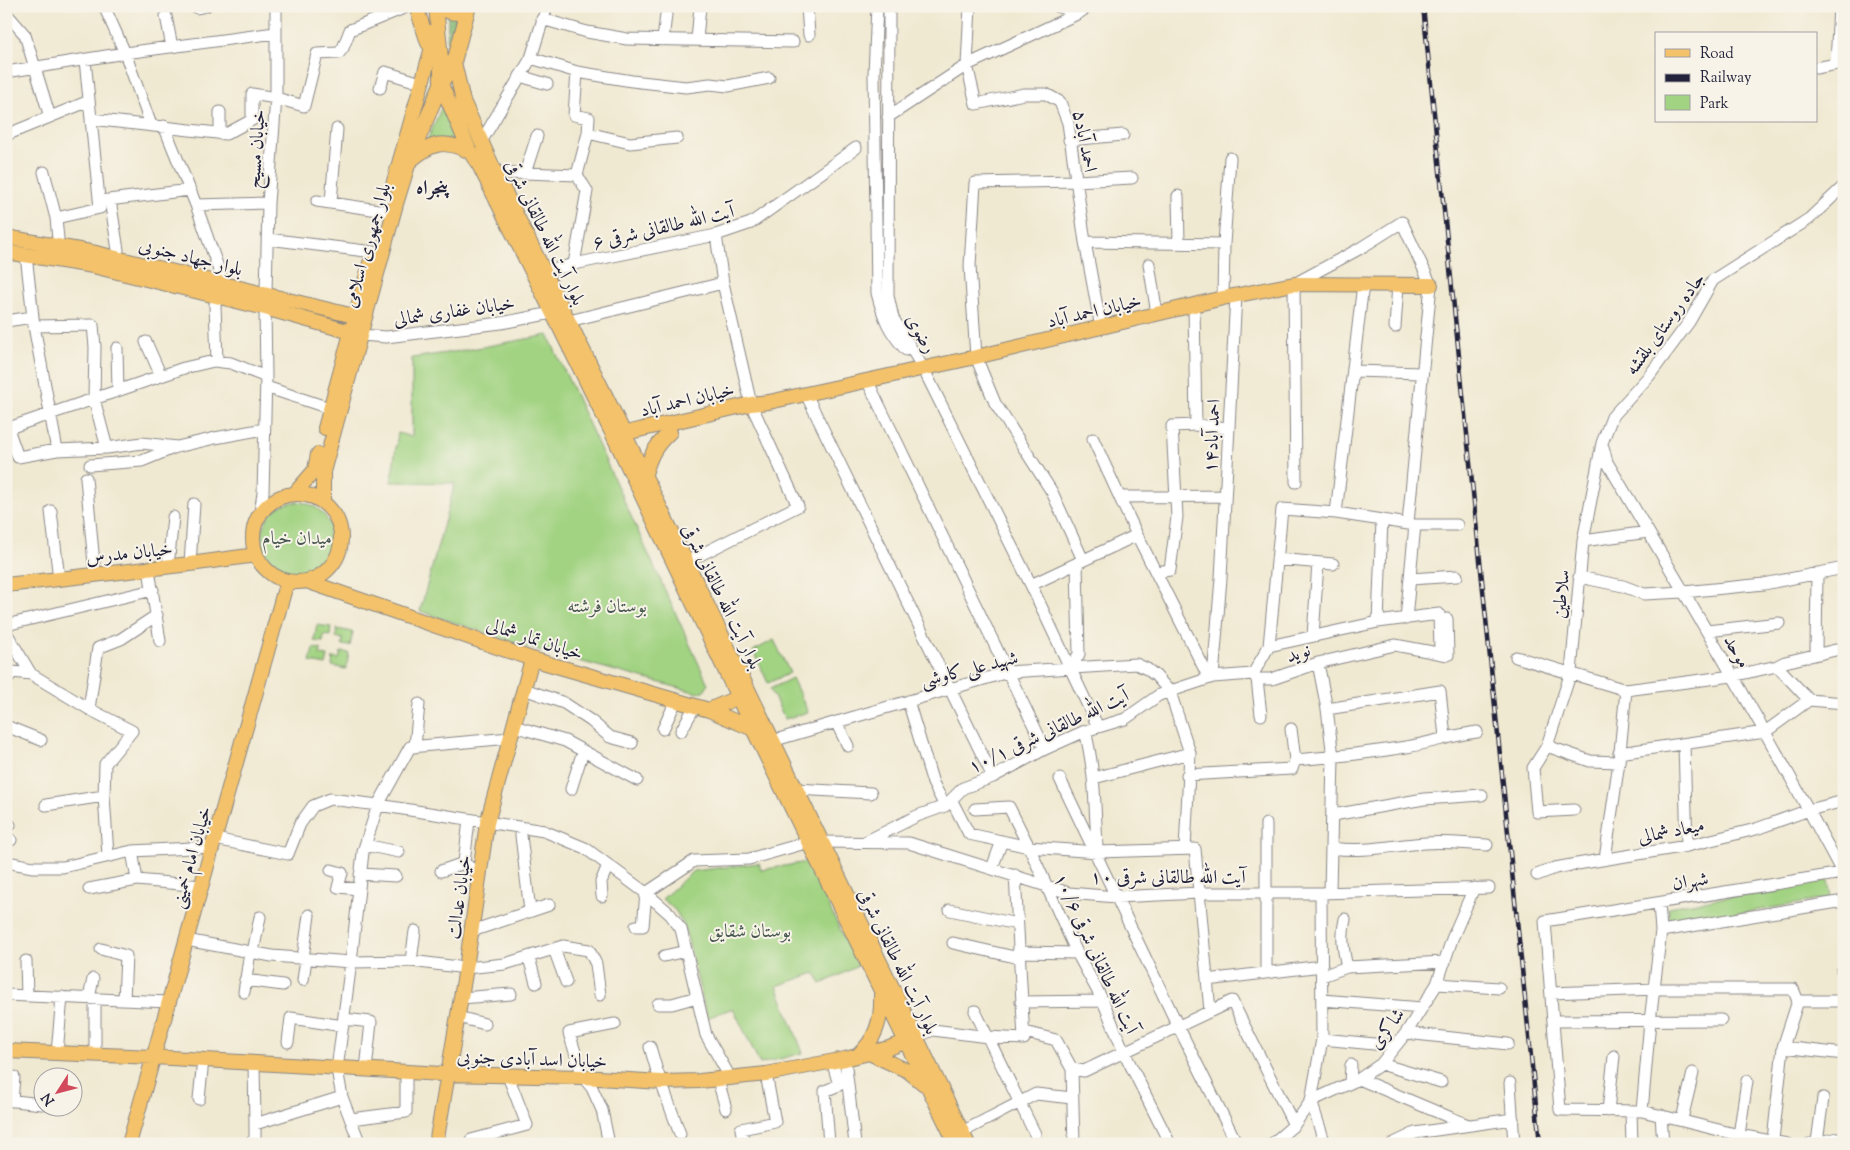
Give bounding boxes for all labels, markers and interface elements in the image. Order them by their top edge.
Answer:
legend [1655,32,1818,122]
text: Road [1700,44,1734,65]
text: Railway [1700,68,1752,89]
text: Park [1700,94,1729,115]
street label: احمد آباد۵ [1064,108,1103,175]
street label: خیابان مسیح [241,109,276,190]
street label: بلوار آیت الله طالقانی شرقی [497,154,594,311]
district label: پنجراه [416,175,450,204]
street label: بلوار جمهوری اسلامی [338,180,399,311]
street label: آیت الله طالقانی شرقی ۶ [590,196,739,258]
street label: بلوار جهاد جنوبی [136,232,245,284]
street label: جاده روستای بلقشه [1619,267,1713,382]
street label: خیابان احمد آباد [1045,288,1144,336]
street label: خیابان غفاری شمالی [392,291,517,334]
street label: رضوی [898,309,942,359]
street label: خیابان احمد آباد [638,377,737,425]
street label: احمد آباد۱۴ [1198,399,1229,474]
street label: بلوار آیت الله طالقانی شرقی [674,518,771,675]
park label: میدان خیام [262,526,332,554]
street label: خیابان مدرس [85,537,174,572]
street label: سلاطین [1547,569,1578,620]
park label: بوستان فرشته [567,594,647,621]
street label: خیابان تمار شمالی [483,612,586,669]
street label: موحد [1716,631,1756,674]
street label: نوید [1283,638,1315,671]
street label: شهید علی کاوشی [918,645,1021,696]
street label: آیت الله طالقانی شرقی ۱۰/۱ [963,680,1136,781]
street label: خیابان امام خمینی [165,803,221,912]
street label: میعاد شمالی [1636,813,1707,852]
street label: خیابان عدالت [441,853,480,941]
street label: آیت الله طالقانی شرقی ۱۰ [1090,862,1248,892]
street label: شهران [1670,866,1711,899]
street label: آیت الله طالقانی شرقی ۱۰/۶ [1046,868,1147,1041]
street label: بلوار آیت الله طالقانی شرقی [850,883,947,1040]
park label: بوستان شقایق [709,919,791,946]
street label: شاکری [1363,1003,1413,1056]
street label: خیابان اسد آبادی جنوبی [456,1044,608,1077]
north arrow [32,1068,82,1118]
text: N [38,1088,60,1109]

